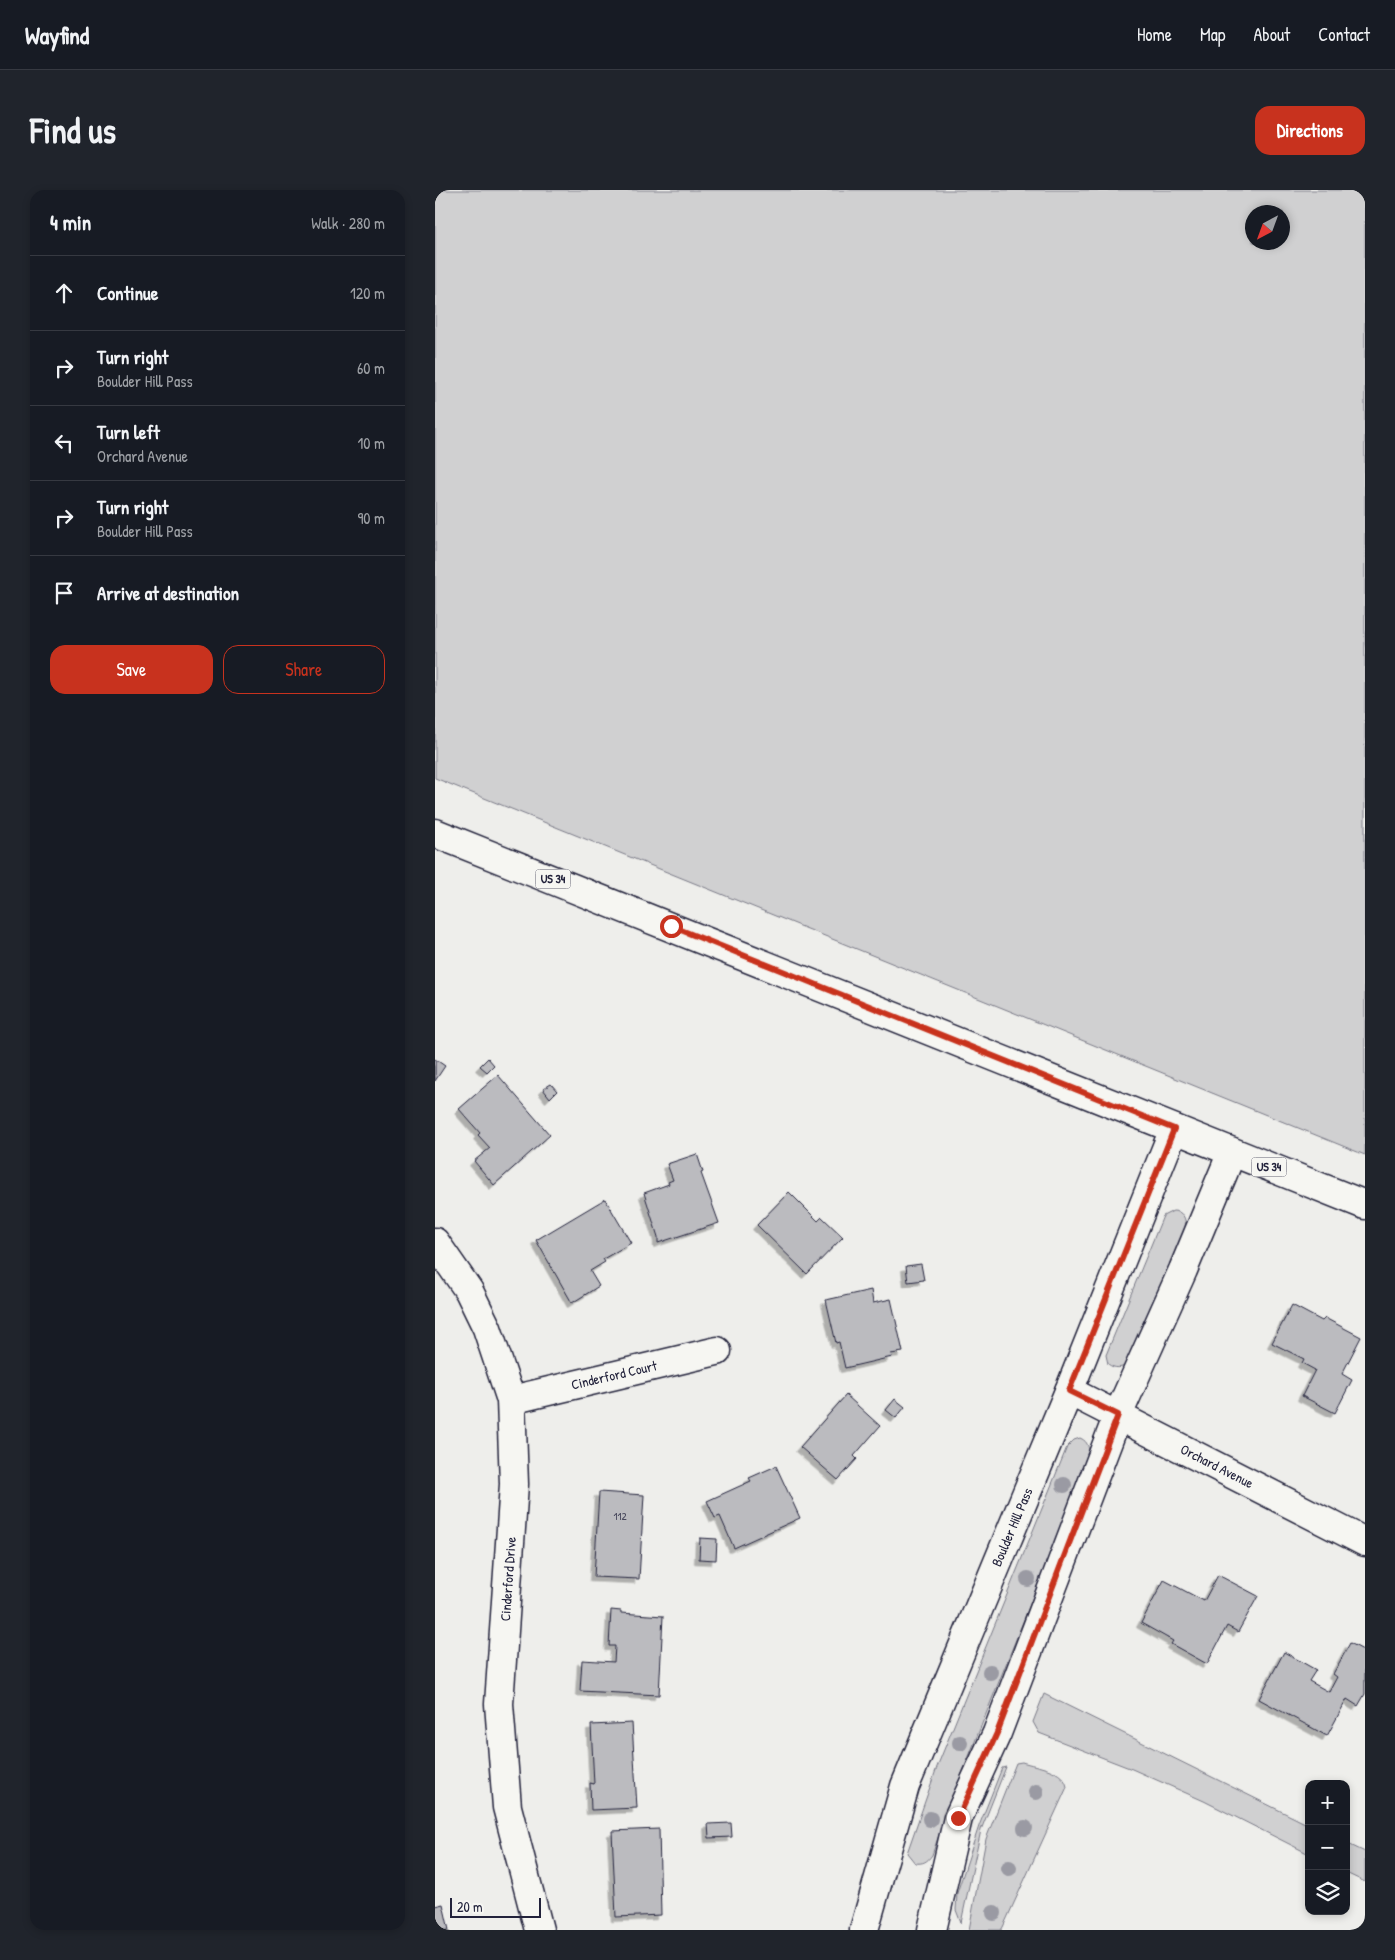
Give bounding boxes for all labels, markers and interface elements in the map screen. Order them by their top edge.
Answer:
text: Wayfind [25,19,89,51]
text: Home [1137,22,1172,47]
text: Map [1200,22,1225,47]
text: About [1253,22,1290,47]
text: Contact [1318,22,1370,47]
button: Directions [1255,106,1365,155]
text: Find us [30,107,116,154]
north arrow [1245,205,1290,250]
text: 4 min [50,208,91,237]
text: Walk · 280 m [311,212,385,234]
icon: ahead [50,279,78,307]
text: Continue [97,280,158,306]
text: 120 m [350,282,385,304]
text: Turn right [97,344,168,370]
icon: right [50,354,78,382]
text: 60 m [357,357,385,379]
text: Boulder Hill Pass [97,370,193,392]
text: Turn left [97,419,160,445]
icon: left [50,429,78,457]
text: 10 m [357,432,385,454]
text: Orchard Avenue [97,445,188,467]
text: Turn right [97,494,168,520]
icon: right [50,504,78,532]
text: 90 m [357,507,385,529]
text: Boulder Hill Pass [97,520,193,542]
icon: arrive [50,579,78,607]
text: Arrive at destination [97,580,239,606]
button: Save [50,645,213,694]
button: Share [223,645,385,694]
road number: US 34 [535,870,571,889]
route start [660,915,683,938]
road number: US 34 [1251,1158,1287,1176]
street label: Cinderford Court [569,1355,659,1394]
street label: Orchard Avenue [1177,1439,1257,1492]
street label: Boulder Hill Pass [986,1485,1037,1569]
house number: 112 [613,1509,627,1523]
street label: Cinderford Drive [495,1536,520,1622]
map controls [1305,1780,1350,1915]
button: + [1305,1780,1350,1825]
route end [947,1807,970,1830]
button: − [1305,1825,1350,1870]
button: layers [1305,1870,1350,1915]
scale bar [450,1895,541,1918]
text: 20 m [457,1897,483,1916]

